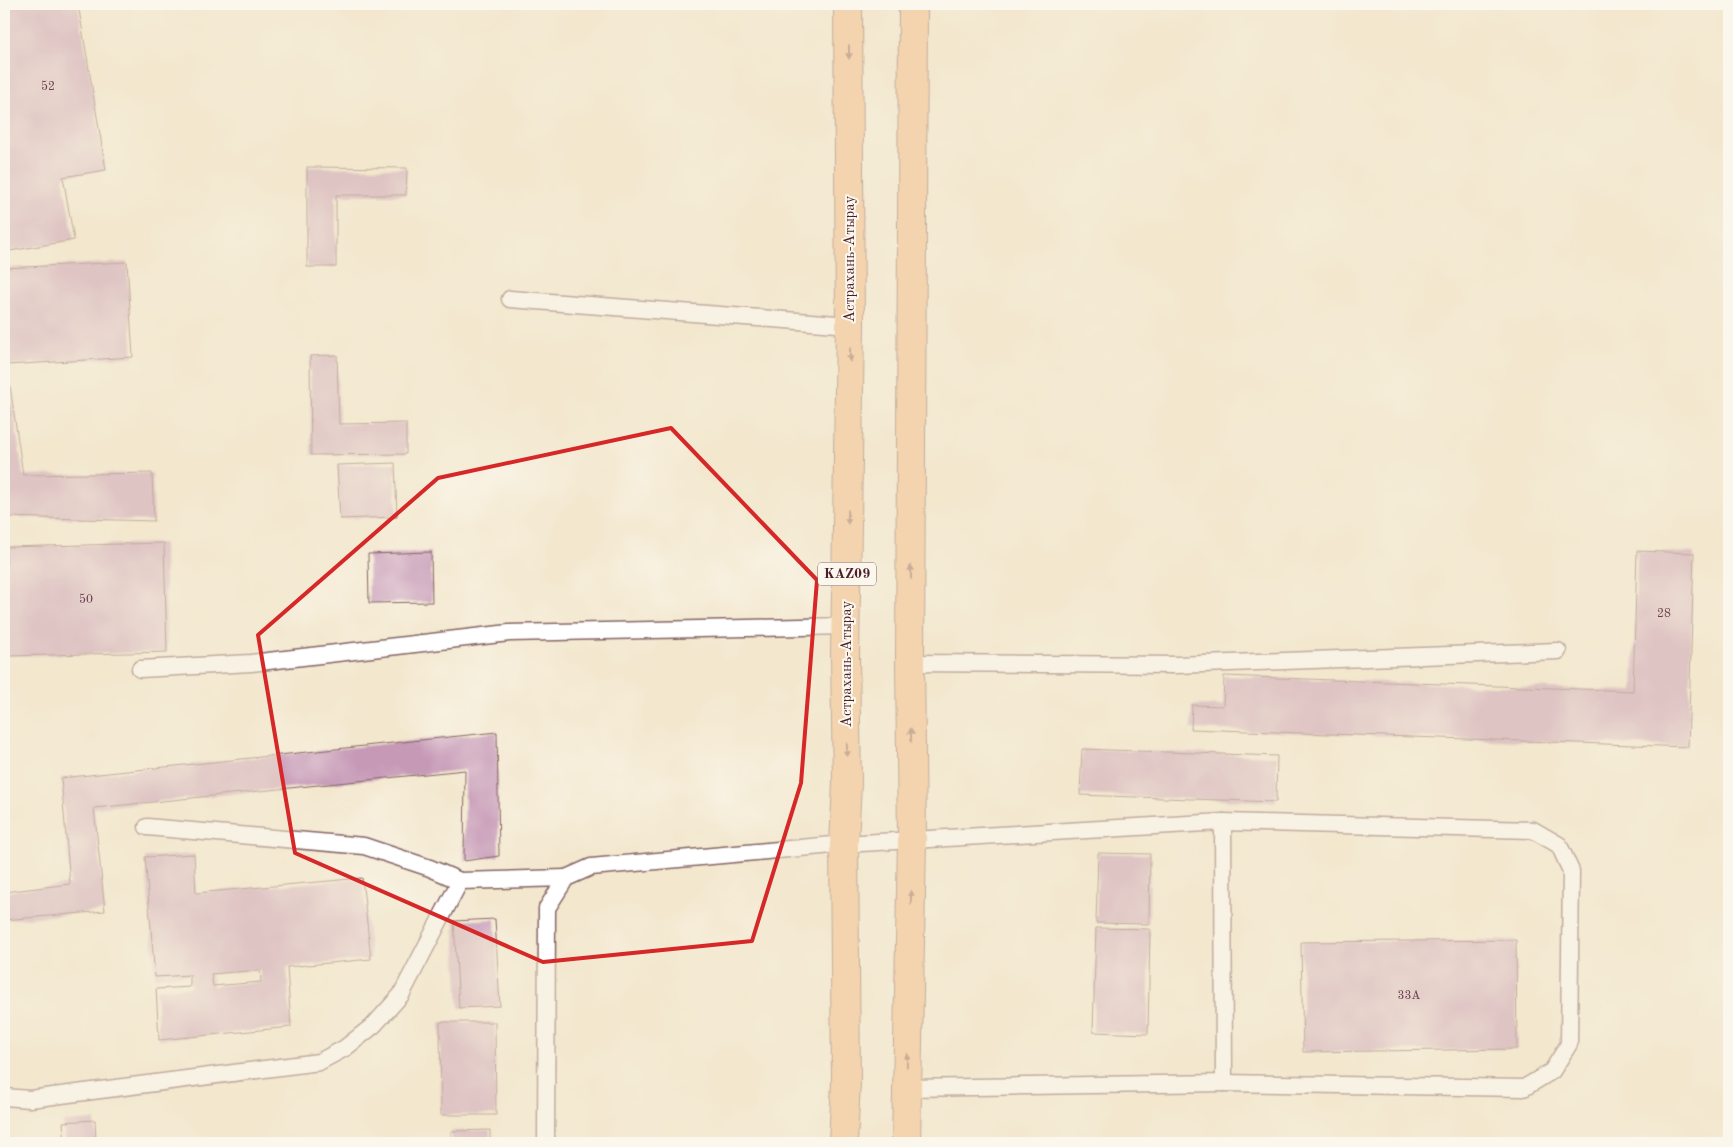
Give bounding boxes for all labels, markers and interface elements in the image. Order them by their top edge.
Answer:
one-way arrow [845,45,853,61]
house number: 52 [41,80,55,93]
street label: Астрахань-Атырау [843,195,858,323]
one-way arrow [846,347,854,363]
one-way arrow [844,510,852,526]
road number: KAZ09 [818,562,876,586]
one-way arrow [907,564,915,580]
house number: 50 [79,593,93,606]
street label: Астрахань-Атырау [840,600,855,728]
house number: 28 [1657,608,1671,620]
one-way arrow [907,726,915,742]
one-way arrow [843,742,851,758]
one-way arrow [907,889,915,905]
house number: 33А [1397,990,1421,1002]
one-way arrow [903,1051,911,1067]

